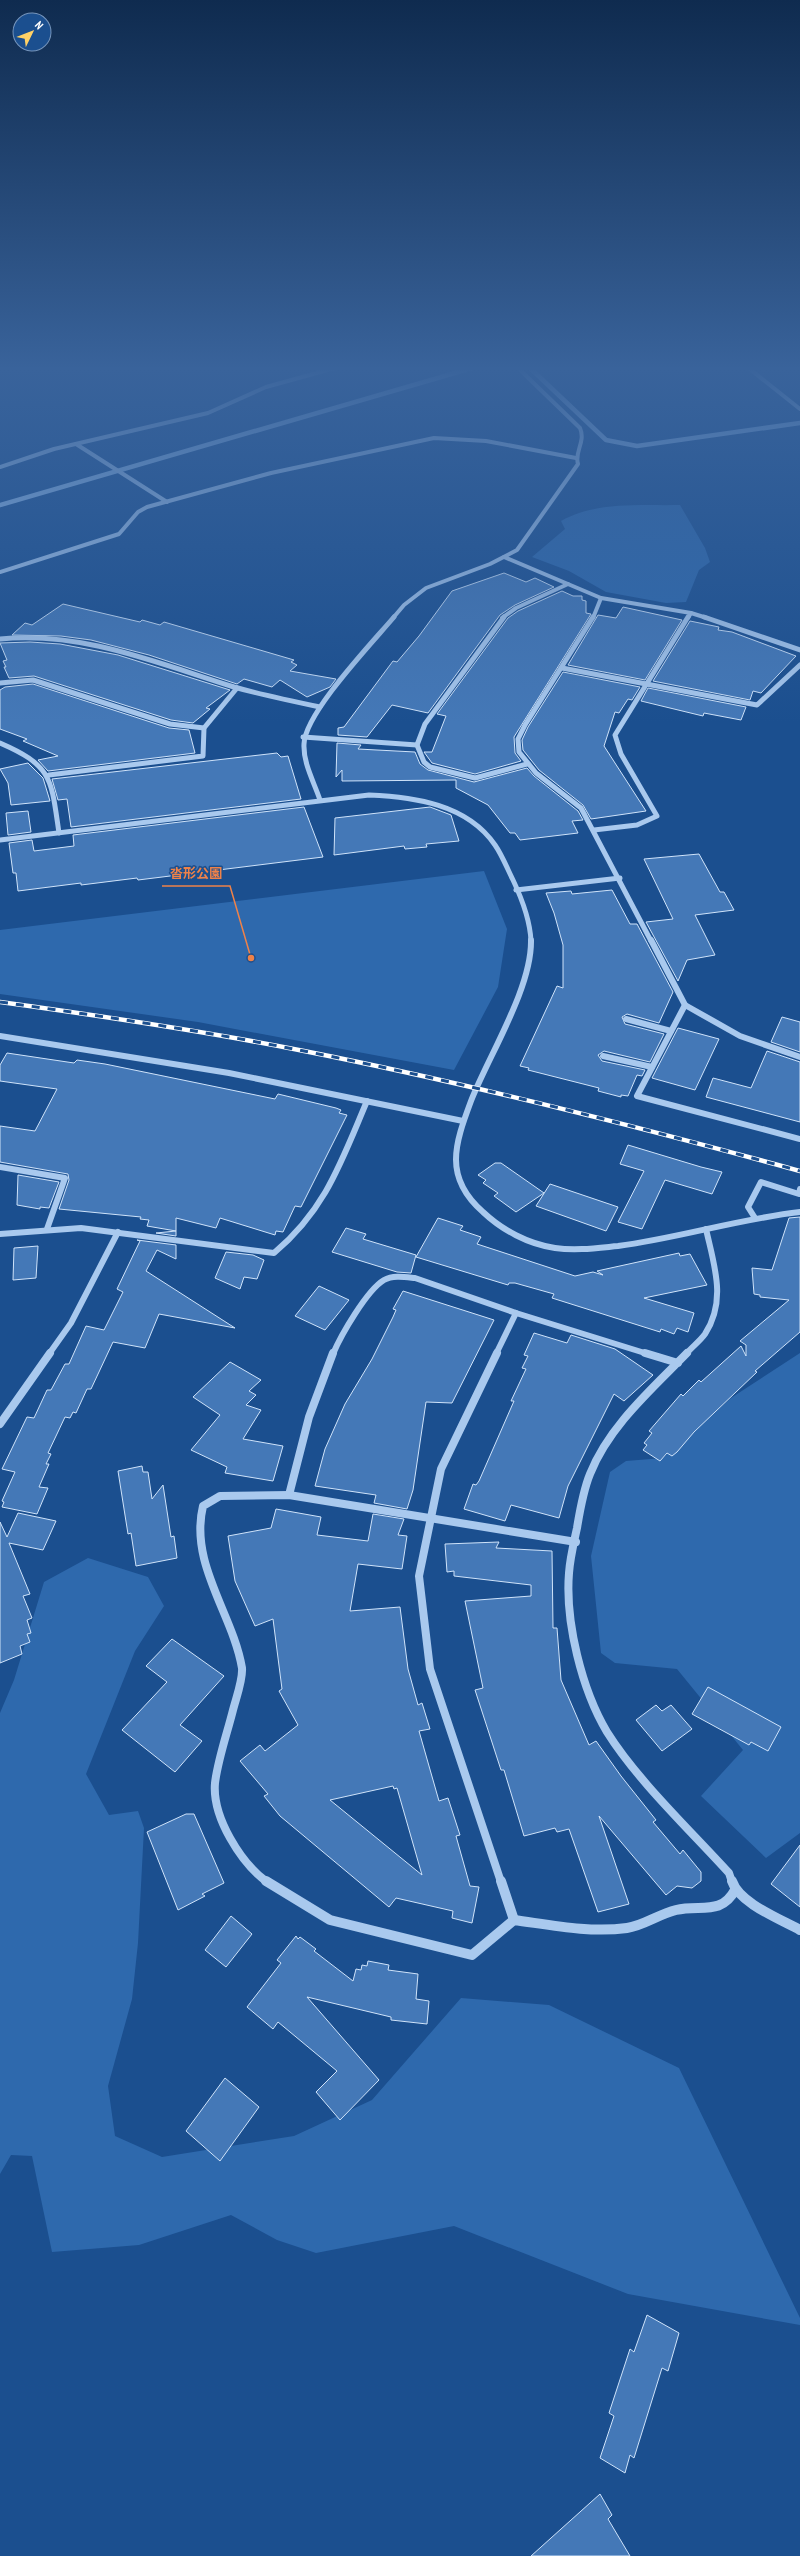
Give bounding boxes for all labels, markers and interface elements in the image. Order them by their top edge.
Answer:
north arrow [12,12,52,52]
text: N [32,18,46,32]
callout: 沓形公園 [162,861,230,886]
text: 沓形公園 [170,865,222,882]

